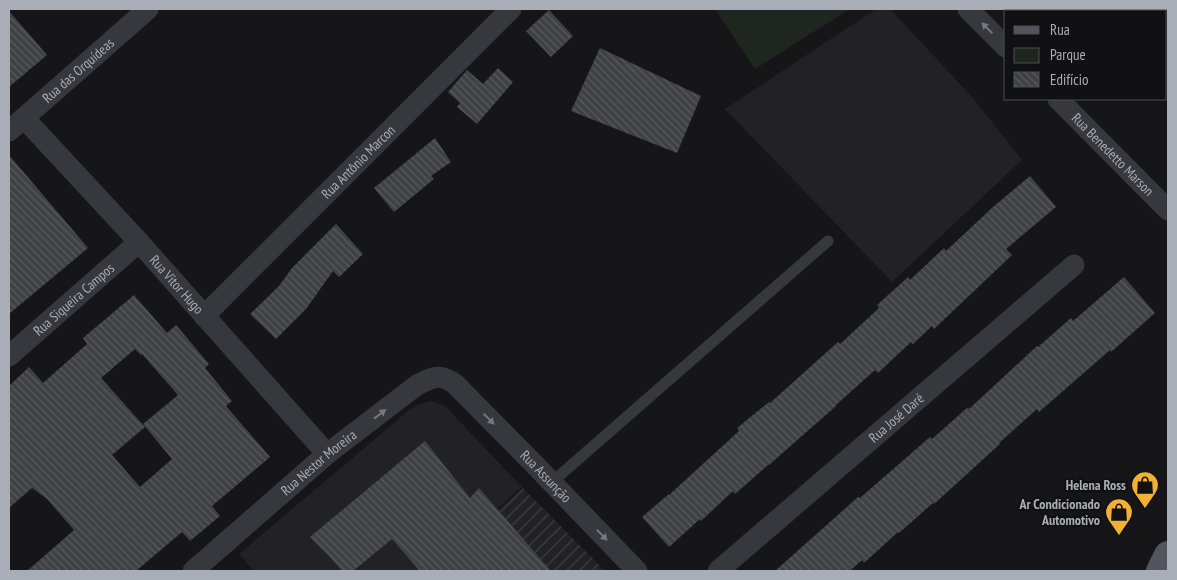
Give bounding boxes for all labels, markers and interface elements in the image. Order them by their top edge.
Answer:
legend [1004,10,1167,100]
text: Rua [1050,20,1070,39]
one-way arrow [981,22,993,34]
street label: Rua das Orquídeas [39,34,118,107]
text: Parque [1050,45,1086,64]
text: Edifício [1050,70,1088,89]
street label: Rua Benedetto Marson [1068,109,1158,200]
street label: Rua Antônio Marcon [317,121,399,203]
street label: Rua Vitor Hugo [146,251,208,318]
street label: Rua Siqueira Campos [29,259,118,340]
street label: Rua José Daré [865,389,928,446]
one-way arrow [373,409,386,419]
one-way arrow [483,412,495,424]
street label: Rua Nestor Moreira [277,426,360,499]
street label: Rua Assunção [516,446,575,506]
shop icon: Helena Ross [1130,470,1160,509]
place label: Helena Ross [1066,476,1126,494]
place label: Ar Condicionado Automotivo [1018,495,1100,529]
shop icon: Ar Condicionado Automotivo [1104,497,1134,536]
one-way arrow [596,529,608,541]

